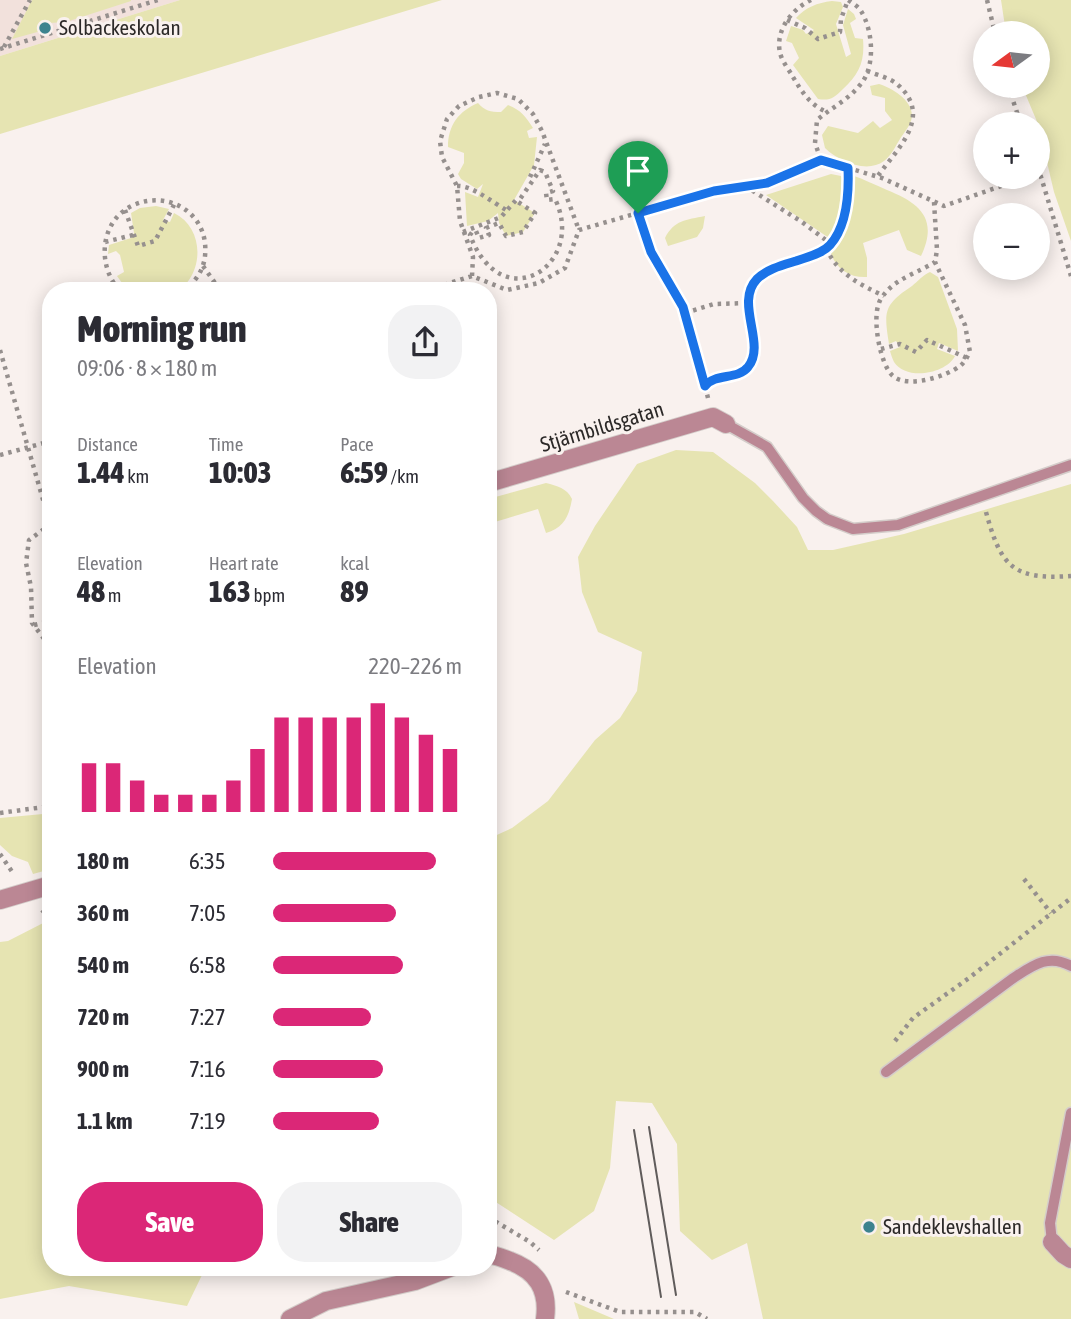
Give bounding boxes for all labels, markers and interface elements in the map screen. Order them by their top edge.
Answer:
place label: Solbackeskolan [59,15,181,39]
marker: Solbackeskolan [37,20,53,36]
north arrow [973,21,1050,98]
map controls [973,21,1050,280]
button: + [973,112,1050,189]
pin [608,141,668,213]
icon: arrive [619,152,657,190]
button: − [973,203,1050,280]
button: share [388,305,462,379]
text: Morning run [77,307,247,350]
text: 09:06 · 8 × 180 m [77,355,217,381]
street label: Stjärnbildsgatan [537,396,666,456]
text: Distance [77,433,138,455]
text: Time [209,433,243,455]
text: Pace [340,433,374,455]
text: 1.44 [77,455,125,489]
text: 10:03 [209,455,272,489]
text: 6:59 [340,455,388,489]
text: km [125,465,149,487]
text: /km [388,465,419,487]
text: Elevation [77,552,143,574]
text: Heart rate [209,552,279,574]
text: kcal [340,552,369,574]
text: 48 [77,574,105,608]
text: 163 [209,574,251,608]
text: 89 [340,574,369,608]
text: m [105,584,122,606]
text: bpm [251,584,285,606]
text: Elevation [77,653,157,679]
text: 220–226 m [368,653,462,679]
text: 180 m [77,848,129,874]
text: 6:35 [189,848,226,874]
text: 360 m [77,900,129,926]
text: 7:05 [189,900,226,926]
text: 540 m [77,952,129,978]
text: 6:58 [189,952,226,978]
text: 720 m [77,1004,129,1030]
text: 7:27 [189,1004,226,1030]
text: 900 m [77,1056,129,1082]
text: 7:16 [189,1056,226,1082]
text: 1.1 km [77,1108,133,1134]
text: 7:19 [189,1108,226,1134]
button: Save [77,1182,263,1262]
button: Share [277,1182,462,1262]
place label: Sandeklevshallen [883,1214,1022,1238]
marker: Sandeklevshallen [861,1219,877,1235]

